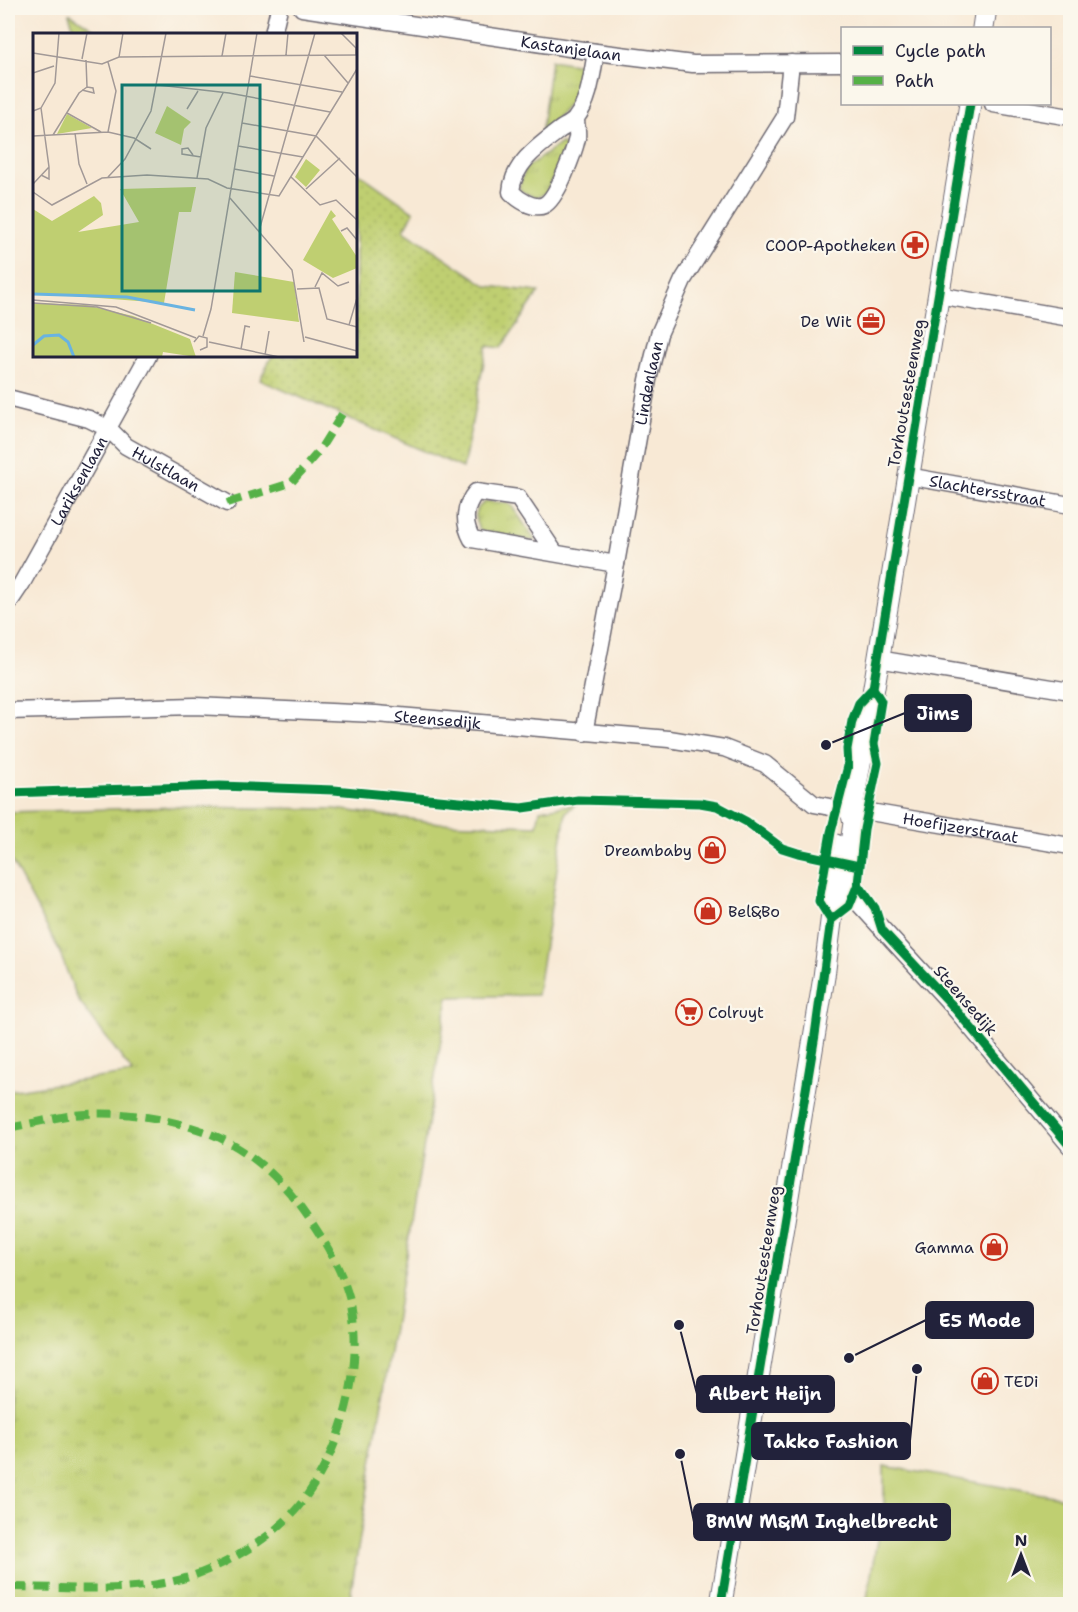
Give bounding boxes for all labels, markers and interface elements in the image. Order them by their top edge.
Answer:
legend [841,27,1051,105]
street label: Kastanjelaan [519,31,623,66]
inset map [33,33,357,357]
text: Cycle path [895,39,986,63]
text: Path [895,69,934,93]
pharmacy icon: COOP-Apotheken [900,230,930,260]
place label: COOP-Apotheken [765,235,896,256]
office icon: De Wit [856,306,886,336]
place label: De Wit [800,311,852,332]
street label: Torhoutsesteenweg [883,317,930,469]
street label: Lindenlaan [630,339,668,427]
street label: Lariksenlaan [46,432,113,530]
street label: Hulstlaan [128,441,204,497]
street label: Slachtersstraat [928,470,1048,512]
callout: Jims [905,695,971,731]
text: Jims [917,702,959,726]
street label: Steensedijk [393,706,482,734]
street label: Hoefijzerstraat [901,808,1020,848]
shop icon: Dreambaby [697,835,727,865]
place label: Dreambaby [604,840,692,861]
shop icon: Bel&Bo [693,896,723,926]
place label: Bel&Bo [728,901,780,922]
street label: Steensedijk [929,960,1002,1040]
supermarket icon: Colruyt [674,997,704,1027]
place label: Colruyt [708,1002,764,1023]
street label: Torhoutsesteenweg [741,1184,786,1336]
shop icon: Gamma [979,1232,1009,1262]
place label: Gamma [915,1237,974,1258]
callout: E5 Mode [926,1302,1033,1338]
text: E5 Mode [939,1309,1022,1333]
shop icon: TEDi [970,1366,1000,1396]
place label: TEDi [1004,1371,1039,1392]
callout: Albert Heijn [697,1376,834,1412]
text: Albert Heijn [709,1382,821,1406]
callout: Takko Fashion [752,1423,910,1459]
text: Takko Fashion [764,1430,898,1454]
callout: BMW M&M Inghelbrecht [694,1504,950,1540]
text: BMW M&M Inghelbrecht [706,1510,938,1534]
north arrow [991,1525,1051,1585]
text: N [1015,1530,1027,1551]

